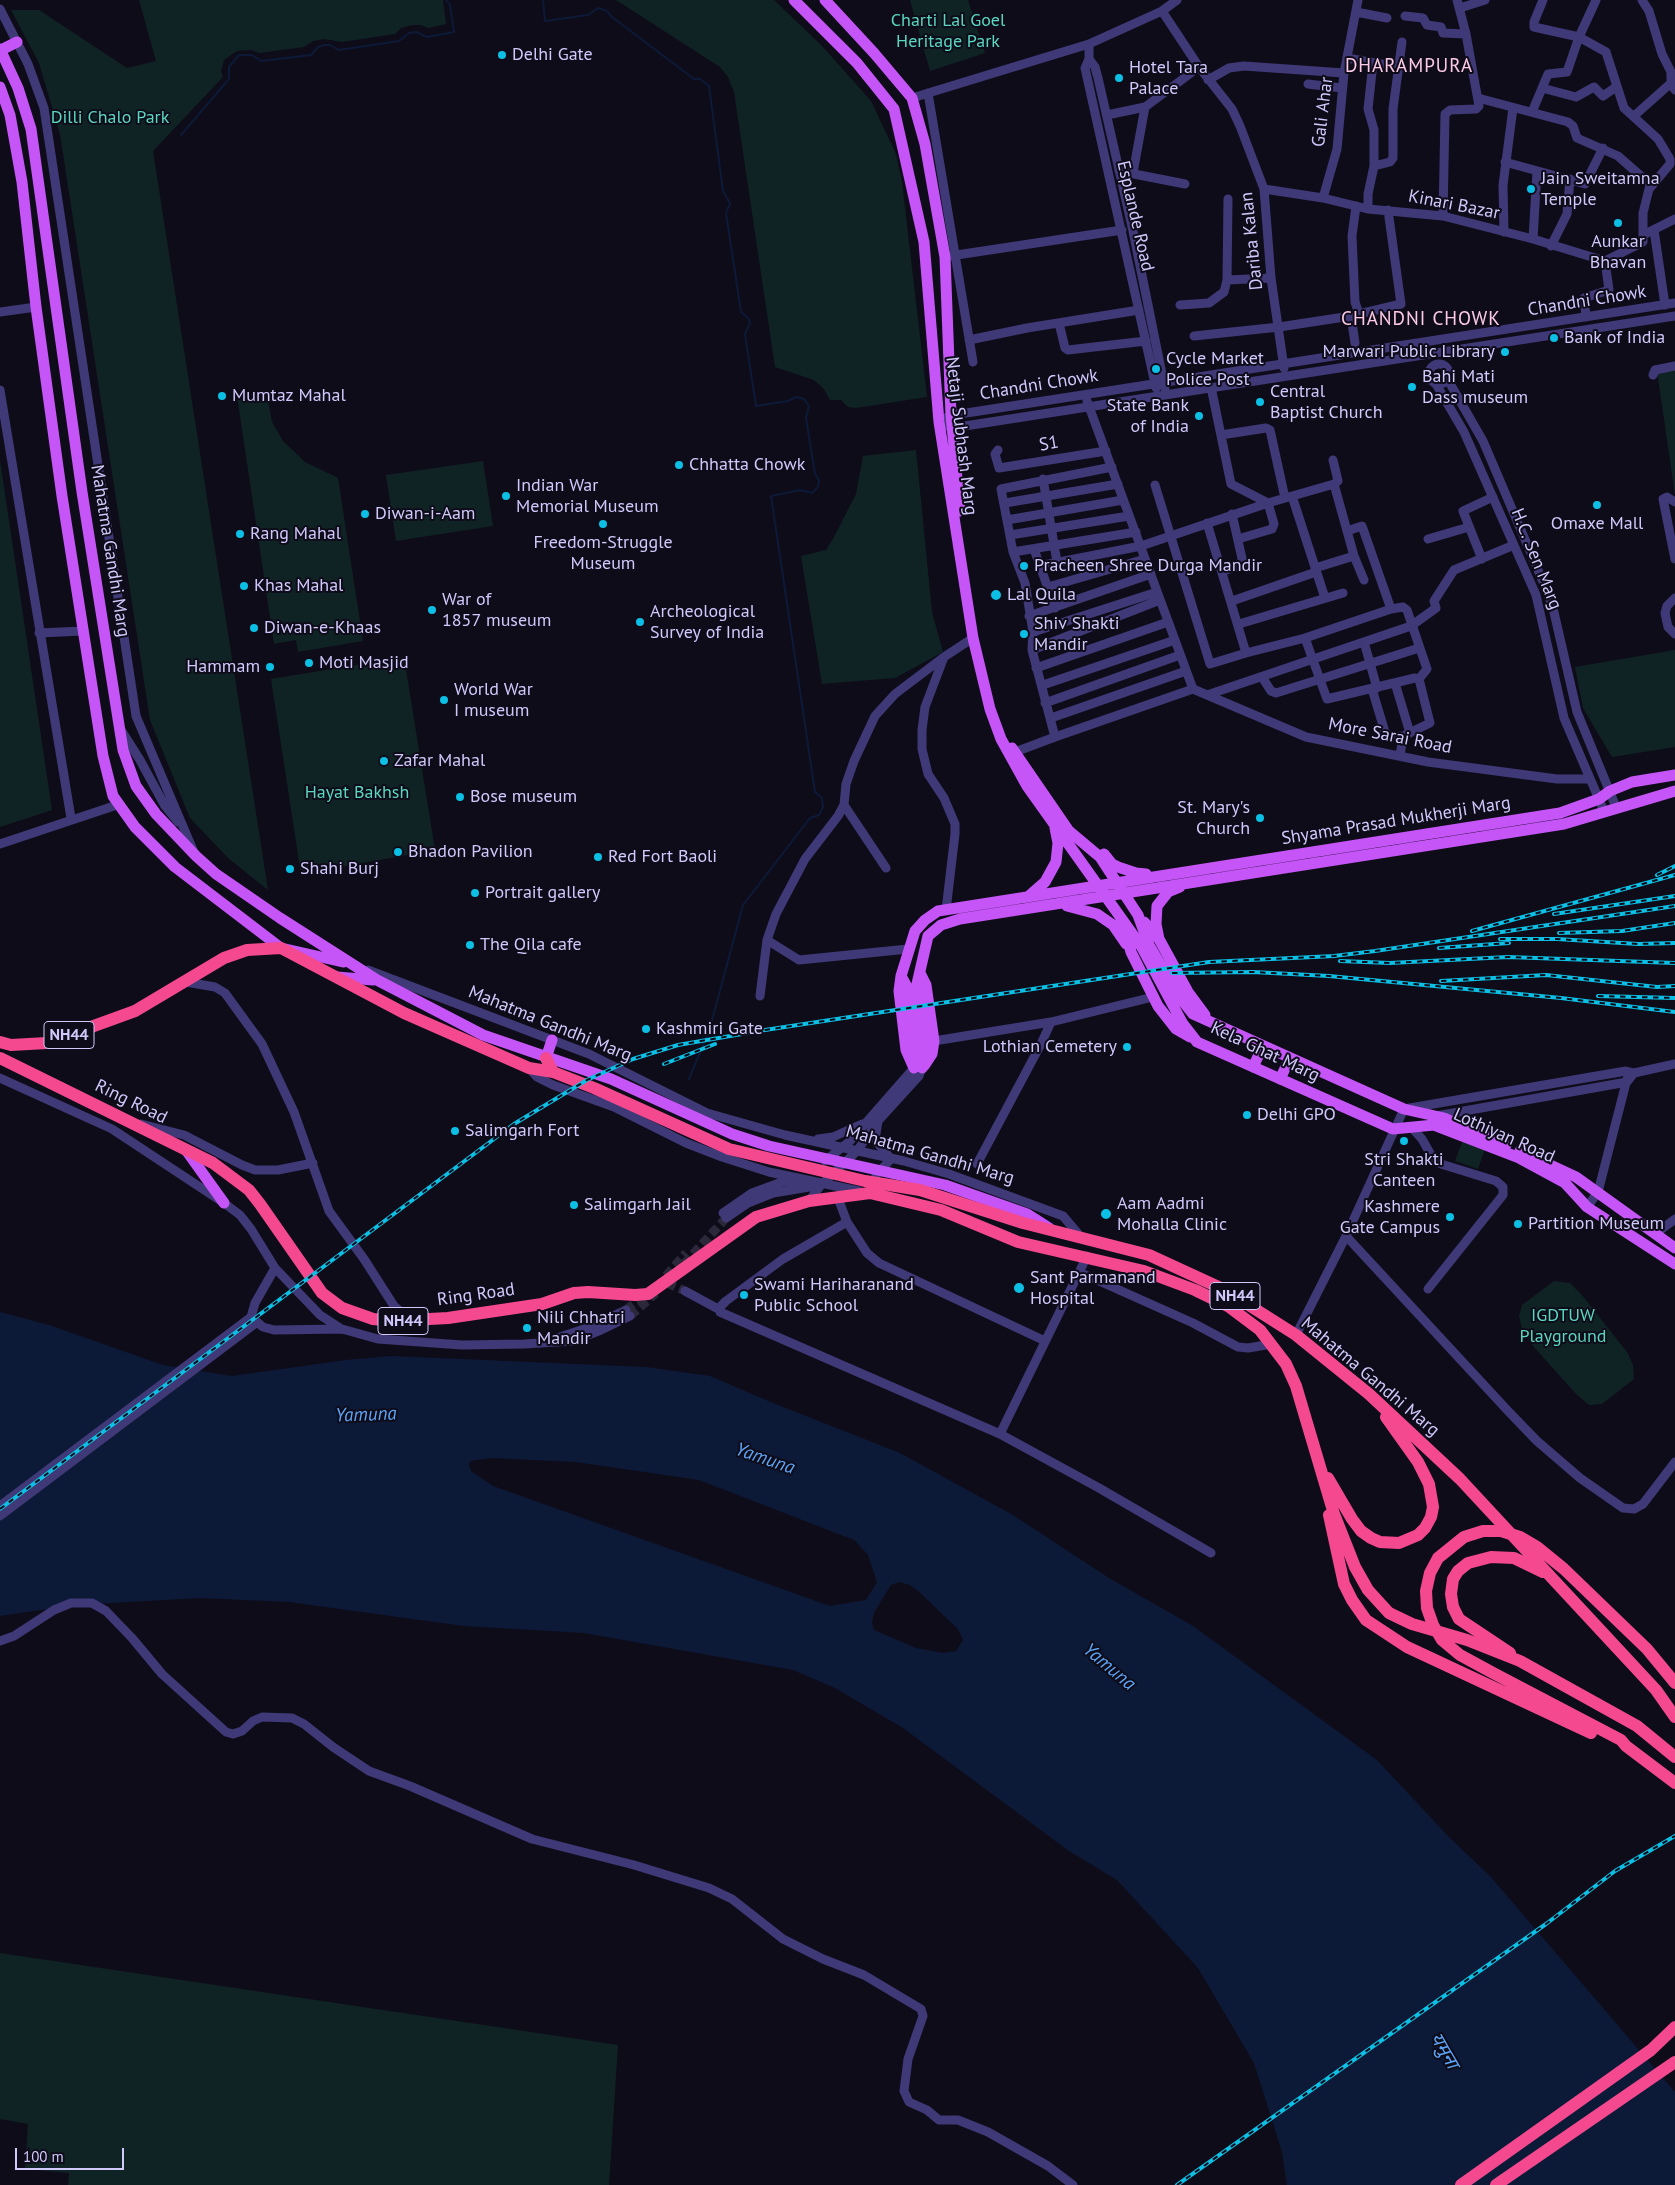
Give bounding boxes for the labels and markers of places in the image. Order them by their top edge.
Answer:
place label: Delhi Gate [512,44,593,66]
marker: Delhi Gate [496,49,508,61]
place label: Hotel Tara Palace [1129,57,1208,100]
marker: Hotel Tara Palace [1113,72,1125,84]
place label: Jain Sweitamna Temple [1541,168,1660,210]
marker: Jain Sweitamna Temple [1525,183,1537,195]
marker: Aunkar Bhavan [1612,217,1624,229]
place label: Aunkar Bhavan [1590,231,1646,274]
place label: Bank of India [1564,327,1665,349]
marker: Bank of India [1548,332,1560,344]
place label: Marwari Public Library [1323,341,1495,363]
marker: Marwari Public Library [1499,346,1511,358]
place label: Cycle Market Police Post [1166,348,1264,390]
marker: Cycle Market Police Post [1150,363,1162,375]
place label: Bahi Mati Dass museum [1422,366,1528,408]
place label: Central Baptist Church [1270,381,1382,424]
marker: Bahi Mati Dass museum [1406,381,1418,393]
place label: Mumtaz Mahal [232,385,346,407]
marker: Mumtaz Mahal [216,390,228,402]
place label: State Bank of India [1107,395,1189,438]
marker: Central Baptist Church [1254,396,1266,408]
marker: State Bank of India [1193,410,1205,422]
place label: Chhatta Chowk [689,454,805,476]
marker: Chhatta Chowk [673,459,685,471]
place label: Indian War Memorial Museum [516,475,659,518]
marker: Indian War Memorial Museum [500,490,512,502]
marker: Omaxe Mall [1591,499,1603,511]
place label: Diwan-i-Aam [375,503,475,525]
marker: Diwan-i-Aam [359,508,371,520]
place label: Omaxe Mall [1551,513,1643,535]
marker: Freedom-Struggle Museum [597,518,609,530]
place label: Rang Mahal [250,523,341,545]
marker: Rang Mahal [234,528,246,540]
place label: Freedom-Struggle Museum [533,532,673,574]
place label: Pracheen Shree Durga Mandir [1034,555,1262,577]
marker: Pracheen Shree Durga Mandir [1018,560,1030,572]
place label: Khas Mahal [254,575,343,597]
marker: Khas Mahal [238,580,250,592]
place label: Lal Quila [1007,584,1076,606]
marker: Lal Quila [989,588,1003,602]
place label: War of 1857 museum [442,589,551,632]
place label: Archeological Survey of India [650,601,764,644]
marker: War of 1857 museum [426,604,438,616]
place label: Shiv Shakti Mandir [1034,613,1120,656]
marker: Archeological Survey of India [634,616,646,628]
place label: Diwan-e-Khaas [264,617,381,639]
marker: Diwan-e-Khaas [248,622,260,634]
marker: Shiv Shakti Mandir [1018,628,1030,640]
place label: Moti Masjid [319,652,409,674]
place label: Hammam [186,656,260,678]
marker: Moti Masjid [303,657,315,669]
marker: Hammam [264,661,276,673]
place label: World War I museum [454,679,533,722]
marker: World War I museum [438,694,450,706]
place label: Zafar Mahal [394,750,485,772]
marker: Zafar Mahal [378,755,390,767]
place label: Bose museum [470,786,577,808]
marker: Bose museum [454,791,466,803]
place label: St. Mary's Church [1177,797,1250,840]
marker: St. Mary's Church [1254,812,1266,824]
place label: Bhadon Pavilion [408,841,533,863]
marker: Bhadon Pavilion [392,846,404,858]
place label: Red Fort Baoli [608,846,717,868]
marker: Red Fort Baoli [592,851,604,863]
place label: Shahi Burj [300,858,379,880]
marker: Shahi Burj [284,863,296,875]
place label: Portrait gallery [485,882,600,904]
marker: Portrait gallery [469,887,481,899]
place label: The Qila cafe [480,934,582,956]
marker: The Qila cafe [464,939,476,951]
place label: Kashmiri Gate [656,1018,763,1040]
marker: Kashmiri Gate [640,1023,652,1035]
place label: Lothian Cemetery [983,1036,1117,1058]
marker: Lothian Cemetery [1121,1041,1133,1053]
place label: Delhi GPO [1257,1104,1336,1126]
marker: Delhi GPO [1241,1109,1253,1121]
place label: Salimgarh Fort [465,1120,579,1142]
marker: Salimgarh Fort [449,1125,461,1137]
marker: Stri Shakti Canteen [1398,1135,1410,1147]
place label: Stri Shakti Canteen [1364,1149,1444,1192]
place label: Aam Aadmi Mohalla Clinic [1117,1193,1227,1236]
place label: Salimgarh Jail [584,1194,691,1216]
place label: Kashmere Gate Campus [1340,1196,1440,1238]
marker: Salimgarh Jail [568,1199,580,1211]
marker: Aam Aadmi Mohalla Clinic [1099,1207,1113,1221]
marker: Kashmere Gate Campus [1444,1211,1456,1223]
place label: Partition Museum [1528,1213,1664,1235]
marker: Partition Museum [1512,1218,1524,1230]
place label: Sant Parmanand Hospital [1030,1267,1156,1310]
place label: Swami Hariharanand Public School [754,1274,914,1316]
marker: Sant Parmanand Hospital [1012,1281,1026,1295]
marker: Swami Hariharanand Public School [738,1289,750,1301]
place label: Nili Chhatri Mandir [537,1307,625,1350]
marker: Nili Chhatri Mandir [521,1322,533,1334]

